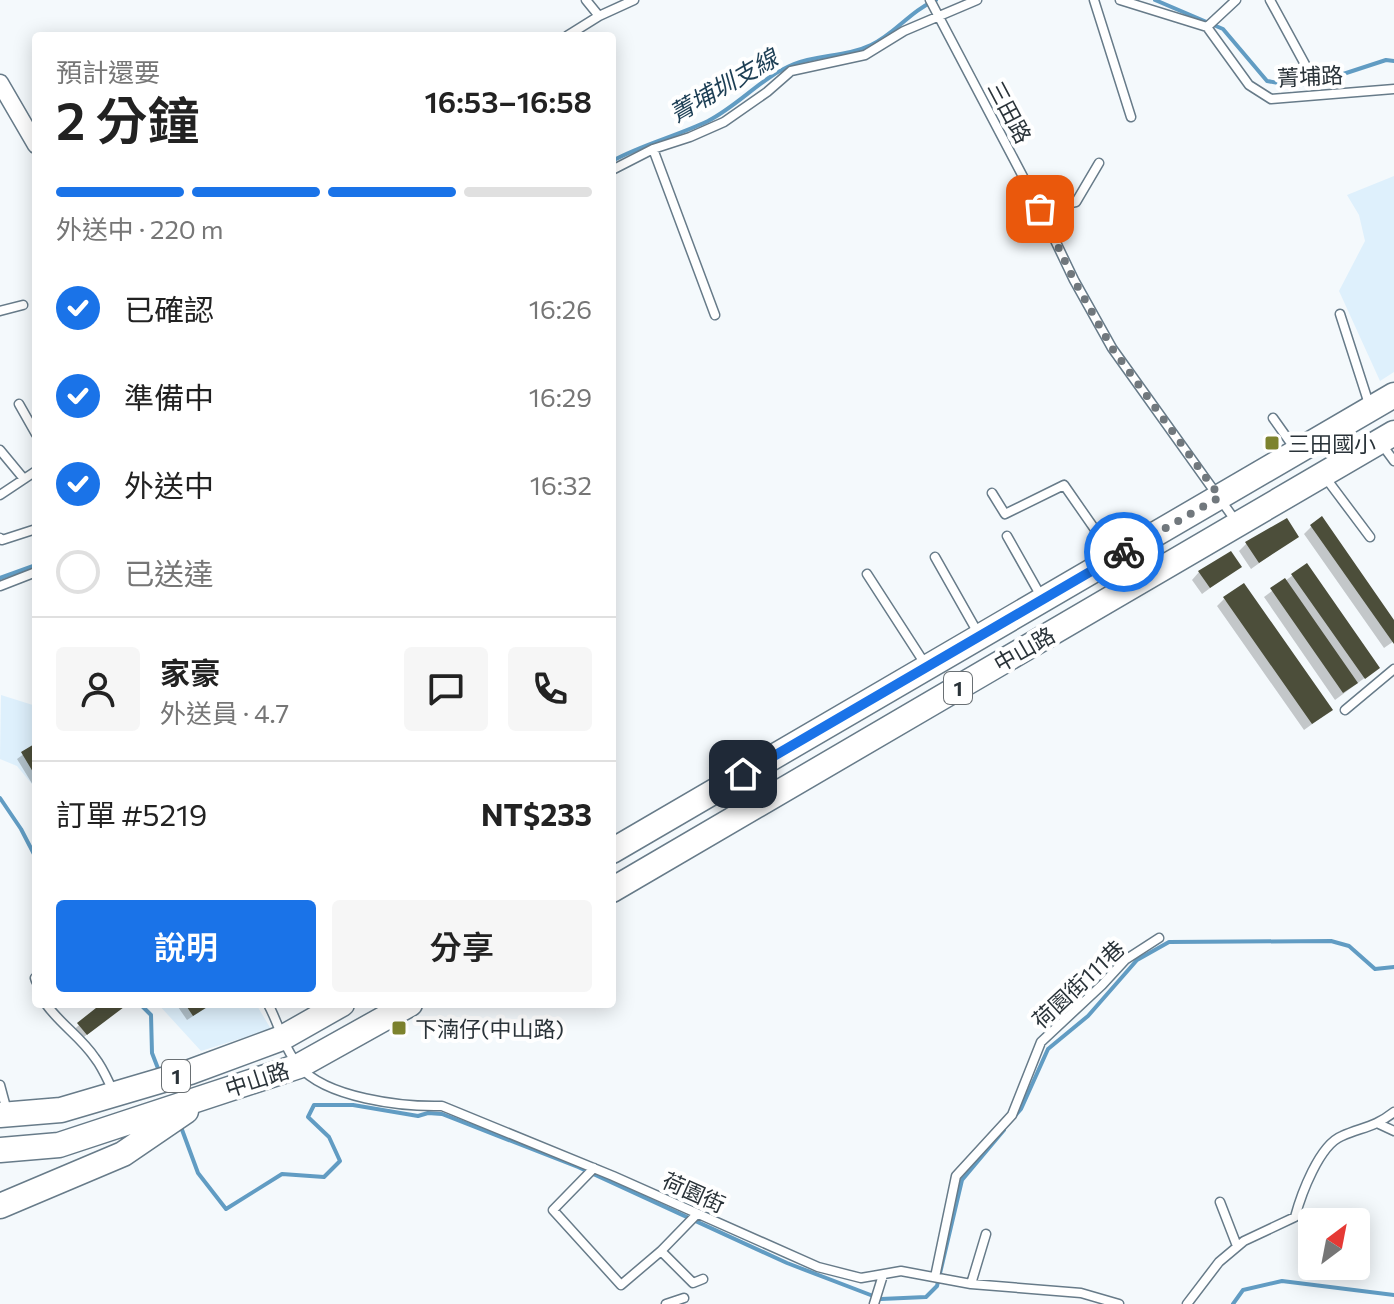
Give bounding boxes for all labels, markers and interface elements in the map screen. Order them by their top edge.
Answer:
water label: 菁埔圳支線 [664,41,785,128]
text: 預計還要 [56,56,160,87]
street label: 菁埔路 [1276,61,1344,91]
street label: 三田路 [983,77,1037,147]
text: 16:53–16:58 [424,82,592,119]
text: 2 分鐘 [56,87,199,151]
pin [1006,175,1074,243]
icon: bag [1018,187,1062,231]
text: 外送中 · 220 m [56,213,224,244]
icon: check [56,286,100,330]
text: 已確認 [124,290,214,327]
text: 16:26 [529,293,592,324]
icon: check [56,374,100,418]
text: 準備中 [124,378,214,415]
text: 16:29 [529,381,592,412]
place label: 三田國小 [1288,430,1376,457]
marker: 三田國小 [1263,434,1281,452]
icon: check [56,462,100,506]
text: 外送中 [124,466,214,503]
text: 16:32 [530,469,592,500]
courier [1084,512,1164,592]
icon: bike [1102,530,1146,574]
text: 已送達 [124,554,214,591]
street label: 中山路 [989,621,1059,677]
button: person [56,647,140,731]
button: chat [404,647,488,731]
button: phone [508,647,592,731]
text: 家豪 [160,653,220,690]
road number: 1 [944,672,972,704]
text: 外送員 · 4.7 [160,697,289,728]
pin [709,740,777,808]
icon: home [721,752,765,796]
text: 訂單 #5219 [56,795,207,832]
text: NT$233 [481,795,592,832]
button: 說明 [56,900,316,992]
button: 分享 [332,900,592,992]
street label: 荷園街111巷 [1026,934,1130,1034]
place label: 下湳仔(中山路) [415,1015,564,1042]
marker: 下湳仔(中山路) [390,1019,408,1037]
street label: 中山路 [221,1056,293,1102]
road number: 1 [162,1060,190,1092]
street label: 荷園街 [658,1166,730,1218]
north arrow [1298,1208,1370,1280]
map controls [1298,1208,1370,1280]

